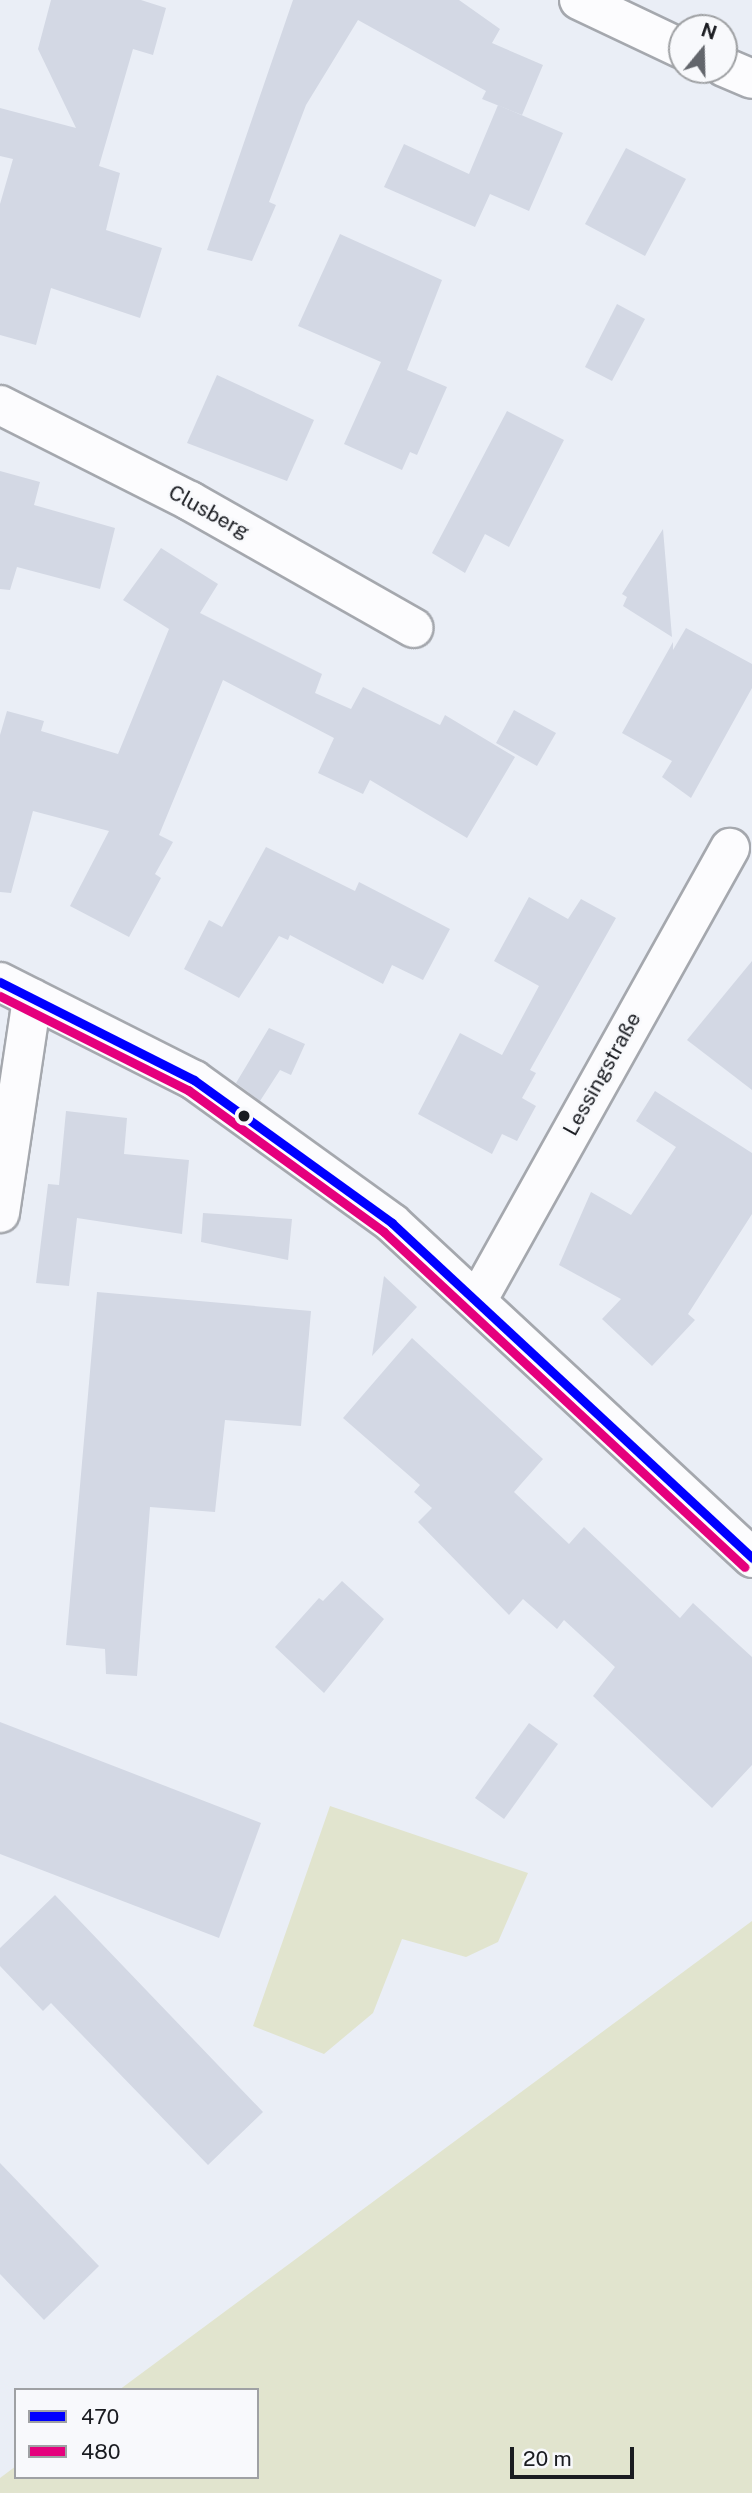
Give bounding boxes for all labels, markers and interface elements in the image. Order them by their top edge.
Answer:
north arrow [668,14,738,84]
text: N [699,18,720,44]
street label: Clusberg [164,479,254,545]
street label: Lessingstraße [558,1008,646,1140]
unlabelled marker [237,1109,251,1123]
legend [14,2388,259,2479]
text: 470 [81,2404,119,2429]
scale bar [514,2434,638,2478]
text: 480 [81,2439,121,2464]
text: 20 m [523,2446,572,2471]

